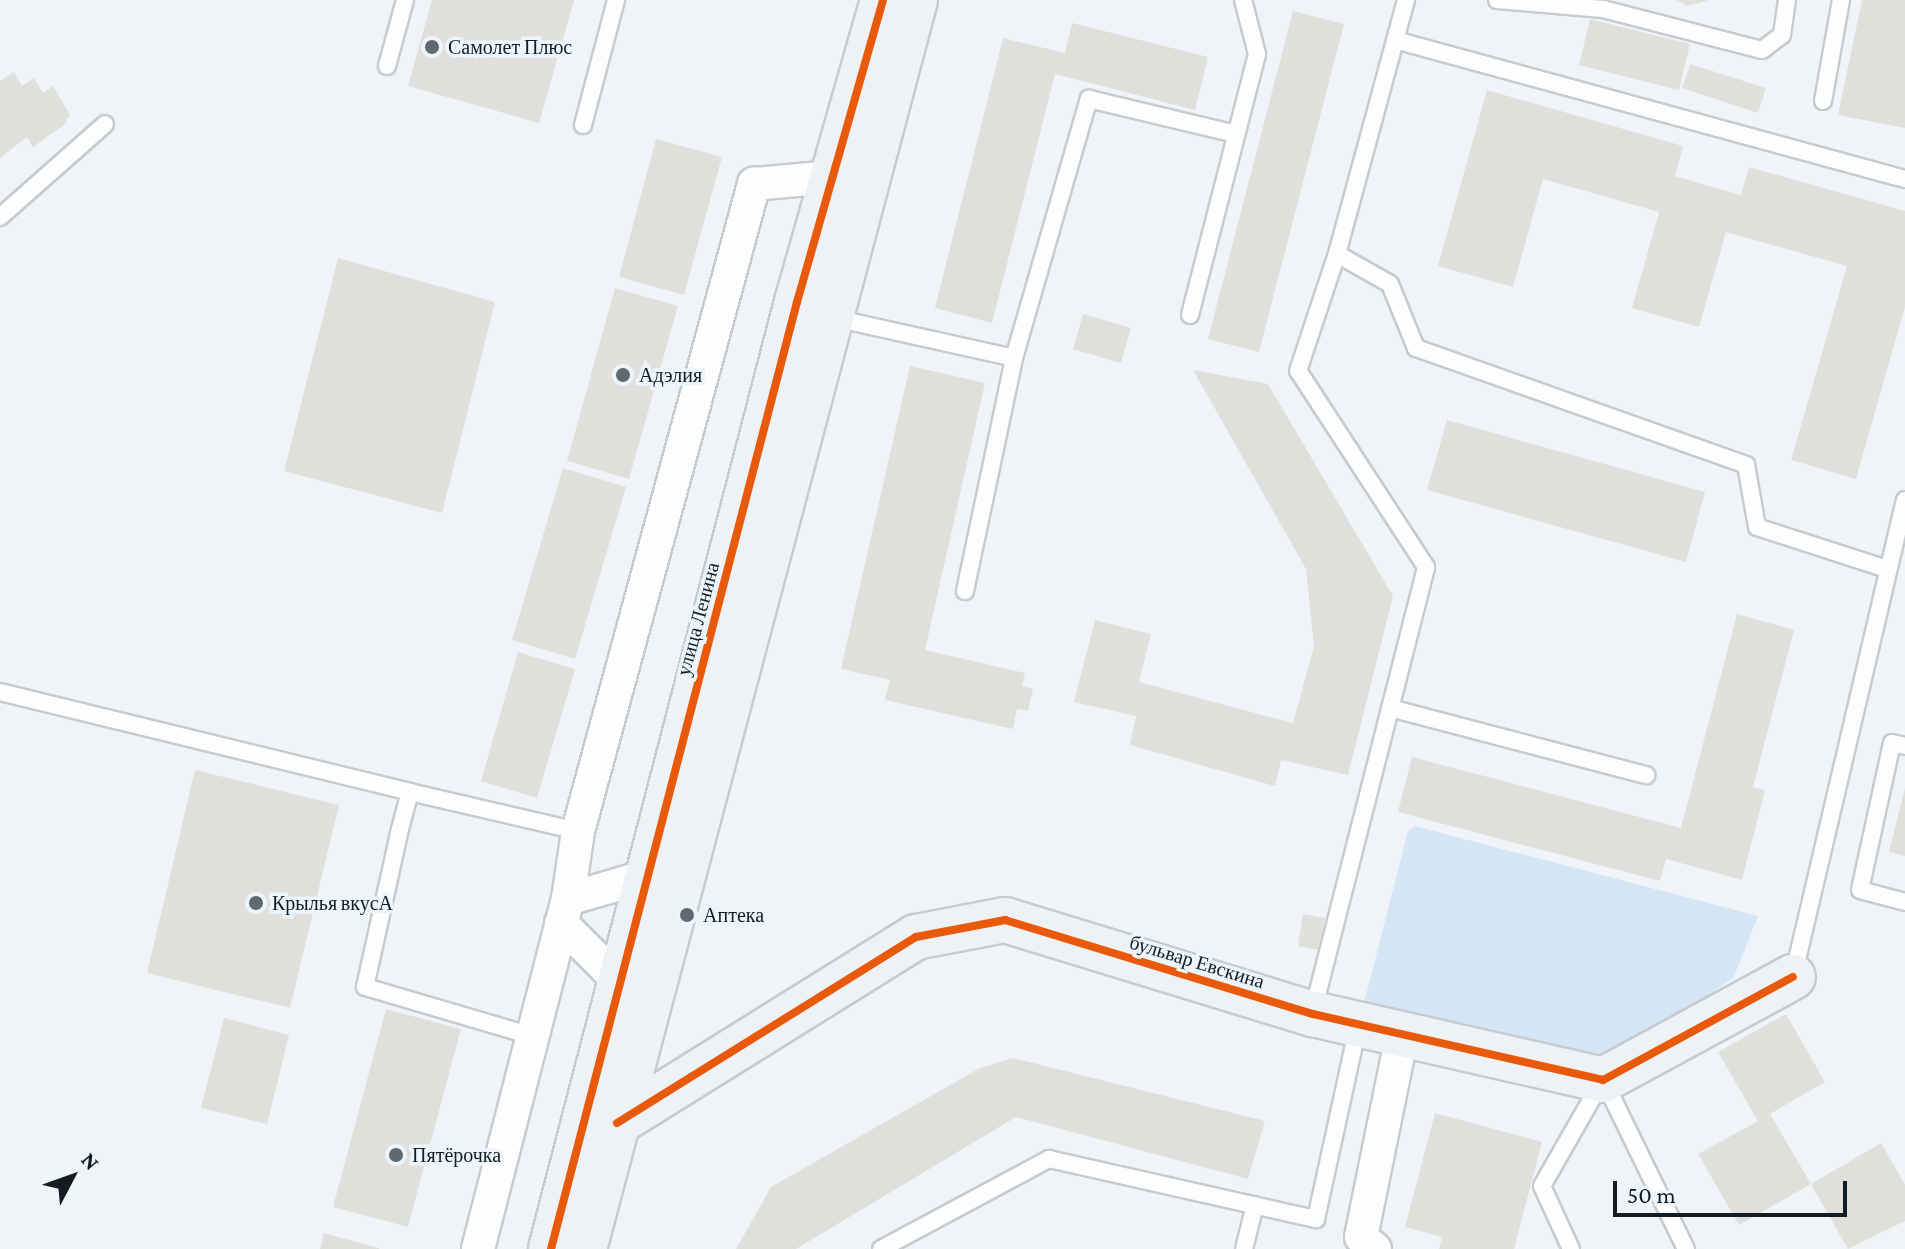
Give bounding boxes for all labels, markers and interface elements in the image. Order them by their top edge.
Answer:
place label: Самолет Плюс [448,35,572,59]
marker: Самолет Плюс [423,38,441,56]
place label: Адэлия [639,363,702,387]
marker: Адэлия [614,366,632,384]
street label: улица Ленина [671,560,725,678]
place label: Крылья вкусА [272,891,393,915]
marker: Крылья вкусА [247,894,265,912]
place label: Аптека [703,903,764,927]
marker: Аптека [678,906,696,924]
street label: бульвар Евскина [1127,930,1267,994]
north arrow [32,1137,112,1217]
place label: Пятёрочка [412,1143,501,1167]
marker: Пятёрочка [387,1146,405,1164]
text: N [76,1147,105,1175]
scale bar [1617,1165,1851,1215]
text: 50 m [1627,1181,1676,1208]

